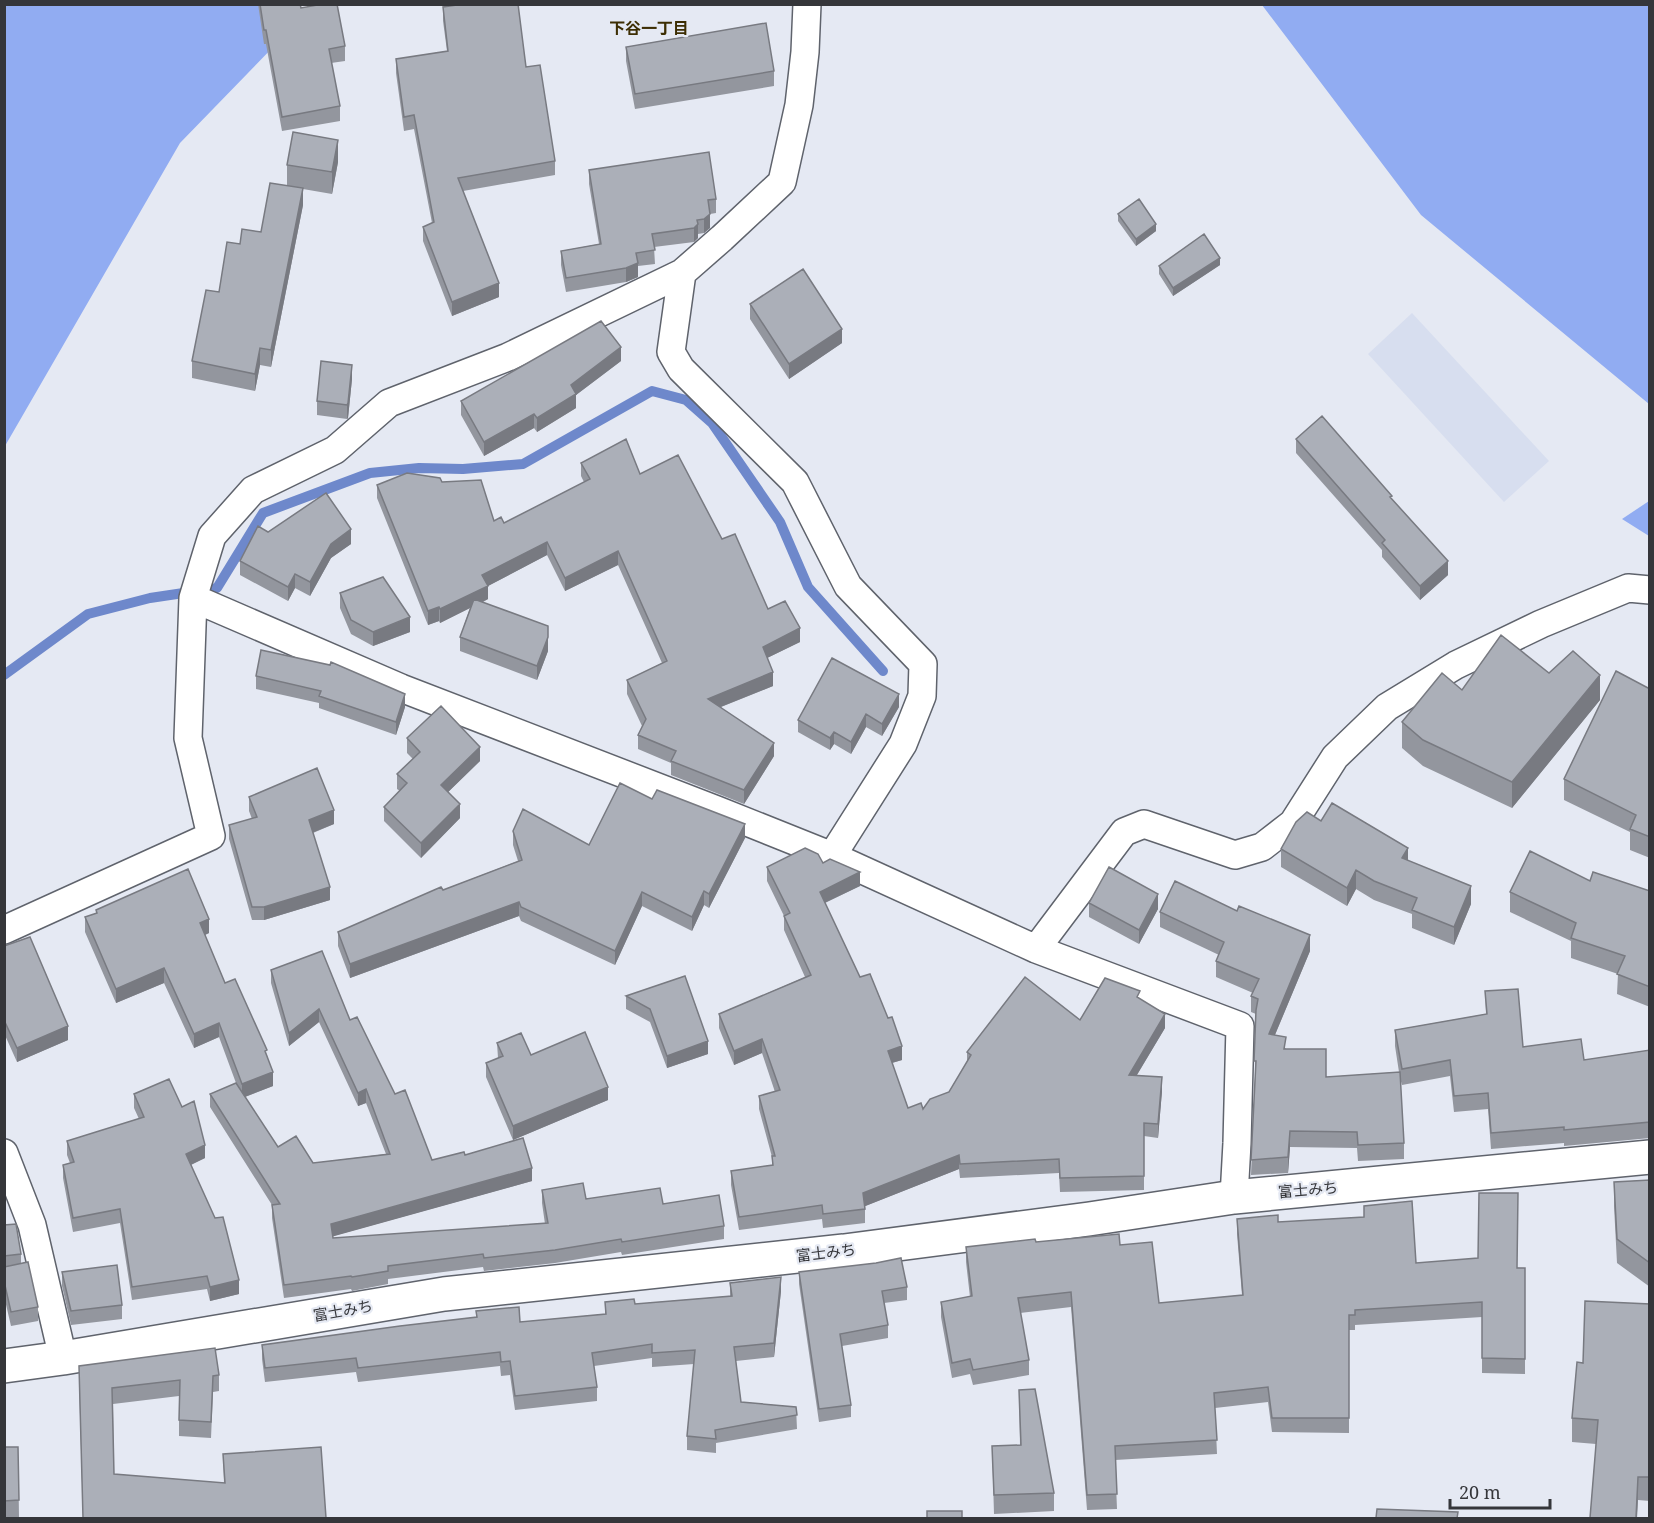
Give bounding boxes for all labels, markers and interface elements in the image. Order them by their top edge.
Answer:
district label: 下谷一丁目 [609,17,689,39]
street label: 富士みち [1277,1176,1339,1202]
street label: 富士みち [795,1238,857,1266]
street label: 富士みち [312,1295,374,1325]
scale bar [1450,1472,1550,1510]
text: 20 m [1459,1480,1501,1504]

